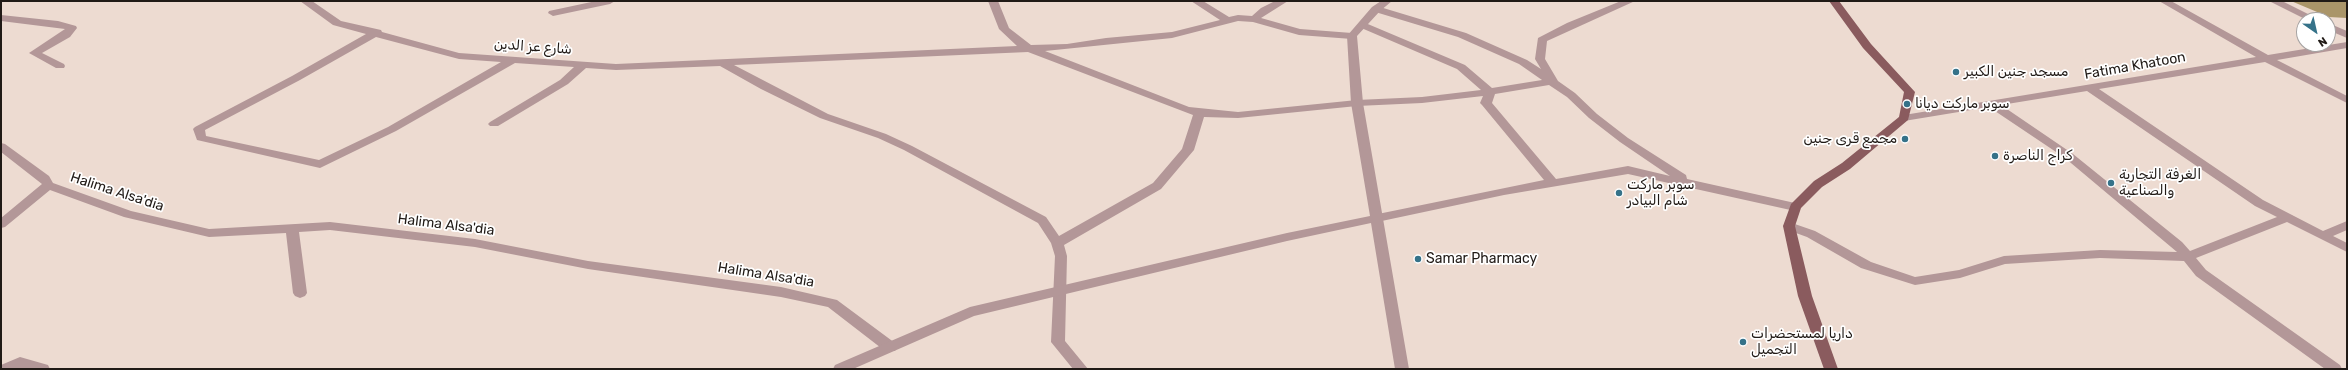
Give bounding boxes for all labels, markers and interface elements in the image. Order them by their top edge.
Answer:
north arrow [2296,12,2336,52]
text: N [2316,34,2329,49]
street label: شارع عز الدين [494,36,572,58]
street label: Fatima Khatoon [2083,49,2187,83]
place label: مسجد جنين الكبير [1964,64,2068,80]
marker: مسجد جنين الكبير [1951,67,1961,77]
place label: سوبر ماركت ديانا [1915,96,2009,112]
marker: سوبر ماركت ديانا [1902,99,1912,109]
place label: مجمع قرى جنين [1804,131,1897,147]
marker: مجمع قرى جنين [1900,134,1910,144]
place label: كراج الناصرة [2003,148,2073,164]
marker: كراج الناصرة [1990,151,2000,161]
place label: الغرفة التجارية والصناعية [2119,167,2201,200]
street label: Halima Alsa'dia [68,169,166,215]
place label: سوبر ماركت شام البيادر [1627,177,1695,210]
marker: الغرفة التجارية والصناعية [2106,178,2116,188]
marker: سوبر ماركت شام البيادر [1614,188,1624,198]
street label: Halima Alsa'dia [397,211,495,239]
place label: Samar Pharmacy [1426,251,1537,267]
marker: Samar Pharmacy [1413,254,1423,264]
street label: Halima Alsa'dia [717,259,815,291]
place label: داريا لمستحضرات التجميل [1751,326,1853,358]
marker: داريا لمستحضرات التجميل [1738,337,1748,347]

